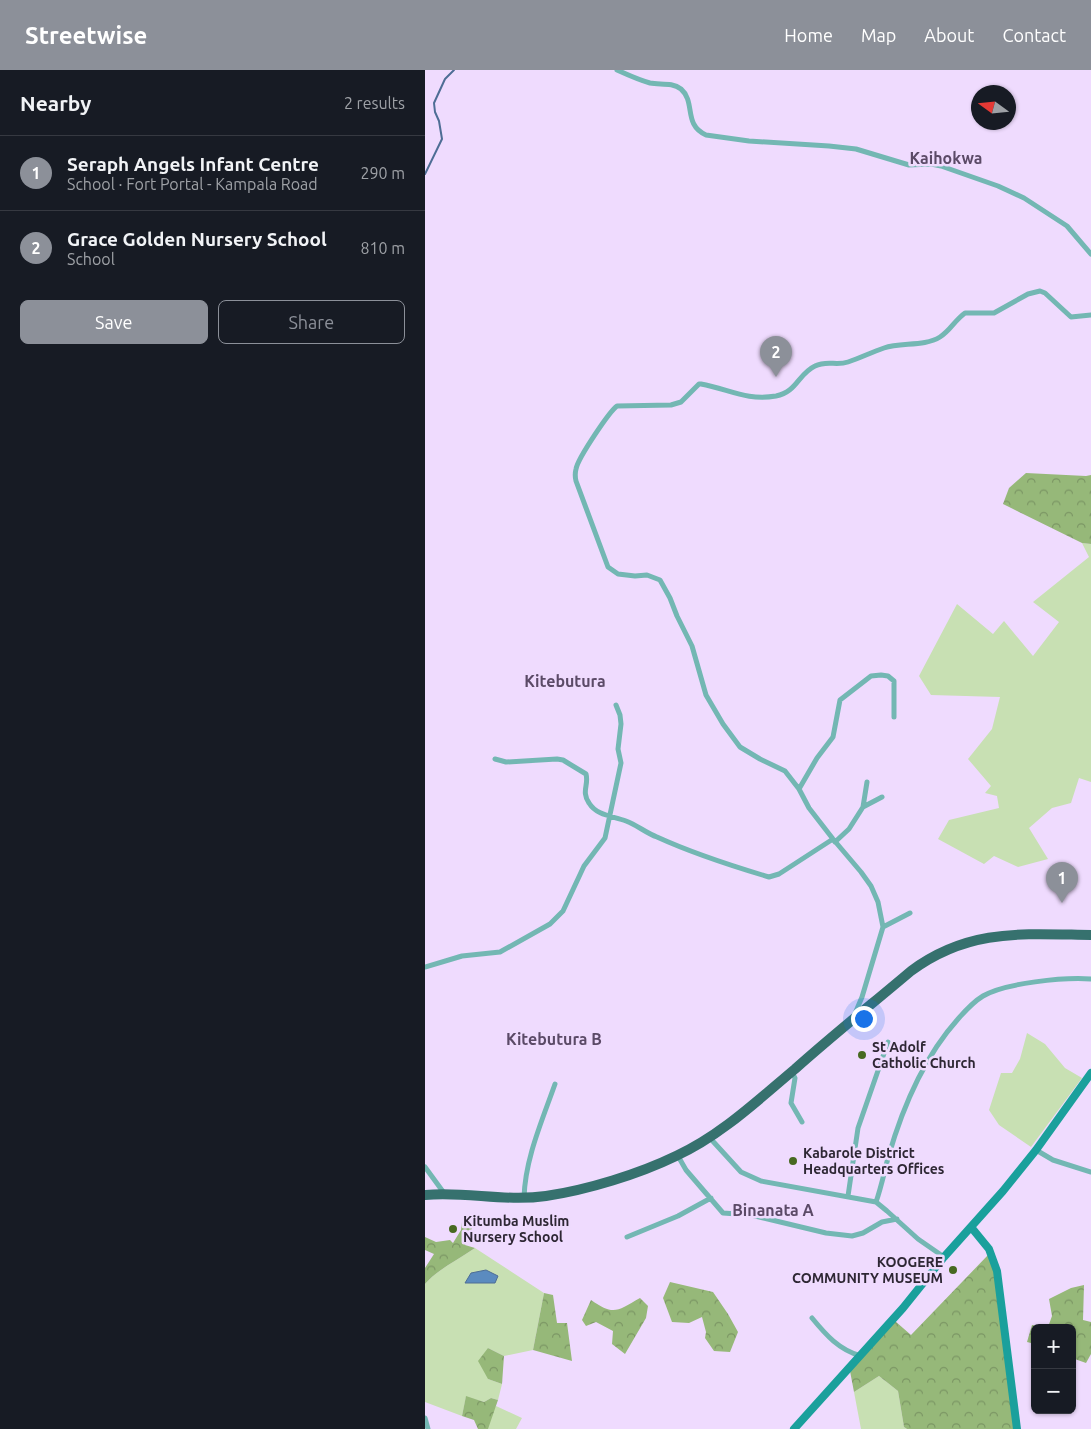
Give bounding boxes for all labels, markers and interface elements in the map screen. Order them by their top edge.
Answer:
text: Streetwise [25,22,147,49]
text: Home [784,25,833,45]
text: Map [861,25,896,45]
text: About [924,25,974,45]
text: Contact [1002,25,1066,45]
north arrow [971,85,1016,130]
text: Nearby [20,91,91,115]
text: 2 results [344,94,405,112]
district label: Kaihokwa [910,149,982,167]
text: Seraph Angels Infant Centre [67,153,319,175]
text: 1 [31,164,41,182]
text: 290 m [360,164,405,182]
text: School · Fort Portal - Kampala Road [67,175,318,193]
text: Grace Golden Nursery School [67,228,327,250]
text: 2 [31,239,41,257]
text: 810 m [360,239,405,257]
text: School [67,250,115,268]
button: Save [20,300,208,344]
button: Share [218,300,405,344]
pin: 2 [760,336,792,377]
district label: Kitebutura [524,672,606,690]
pin: 1 [1046,862,1078,903]
your location [851,1006,877,1032]
district label: Kitebutura B [506,1030,602,1048]
place label: St Adolf Catholic Church [872,1039,976,1071]
marker: St Adolf Catholic Church [856,1049,868,1061]
place label: Kabarole District Headquarters Offices [803,1145,945,1177]
marker: Kabarole District Headquarters Offices [787,1155,799,1167]
district label: Binanata A [732,1201,815,1219]
place label: Kitumba Muslim Nursery School [463,1213,569,1245]
marker: Kitumba Muslim Nursery School [447,1223,459,1235]
place label: KOOGERE COMMUNITY MUSEUM [792,1254,943,1286]
marker: KOOGERE COMMUNITY MUSEUM [947,1264,959,1276]
map controls [1031,1324,1076,1414]
button: + [1031,1324,1076,1369]
button: − [1031,1369,1076,1414]

